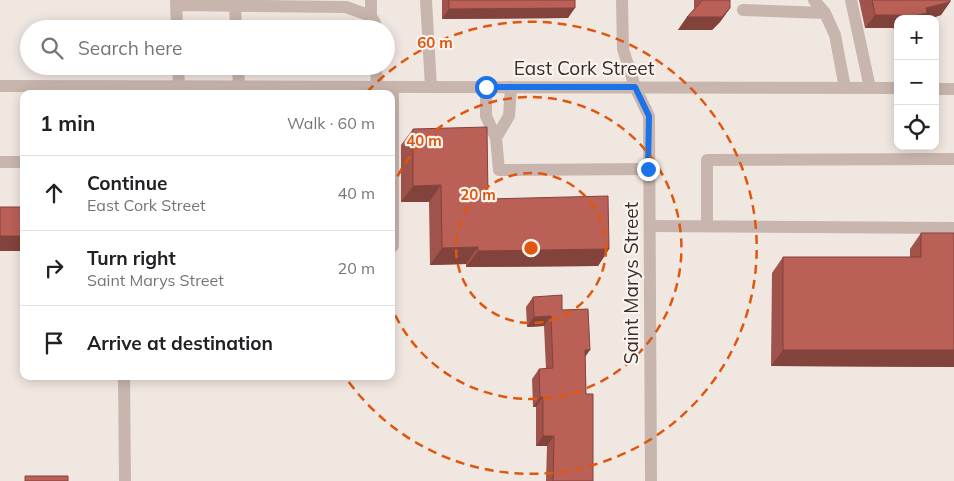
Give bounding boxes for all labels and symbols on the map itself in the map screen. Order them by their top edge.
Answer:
text: 60 m [417,33,453,52]
street label: East Cork Street [514,56,655,80]
route start [475,76,498,99]
text: 40 m [406,131,442,150]
route end [637,158,660,181]
text: 20 m [460,185,496,204]
street label: Saint Marys Street [619,201,643,364]
centre of rings [522,239,540,257]

